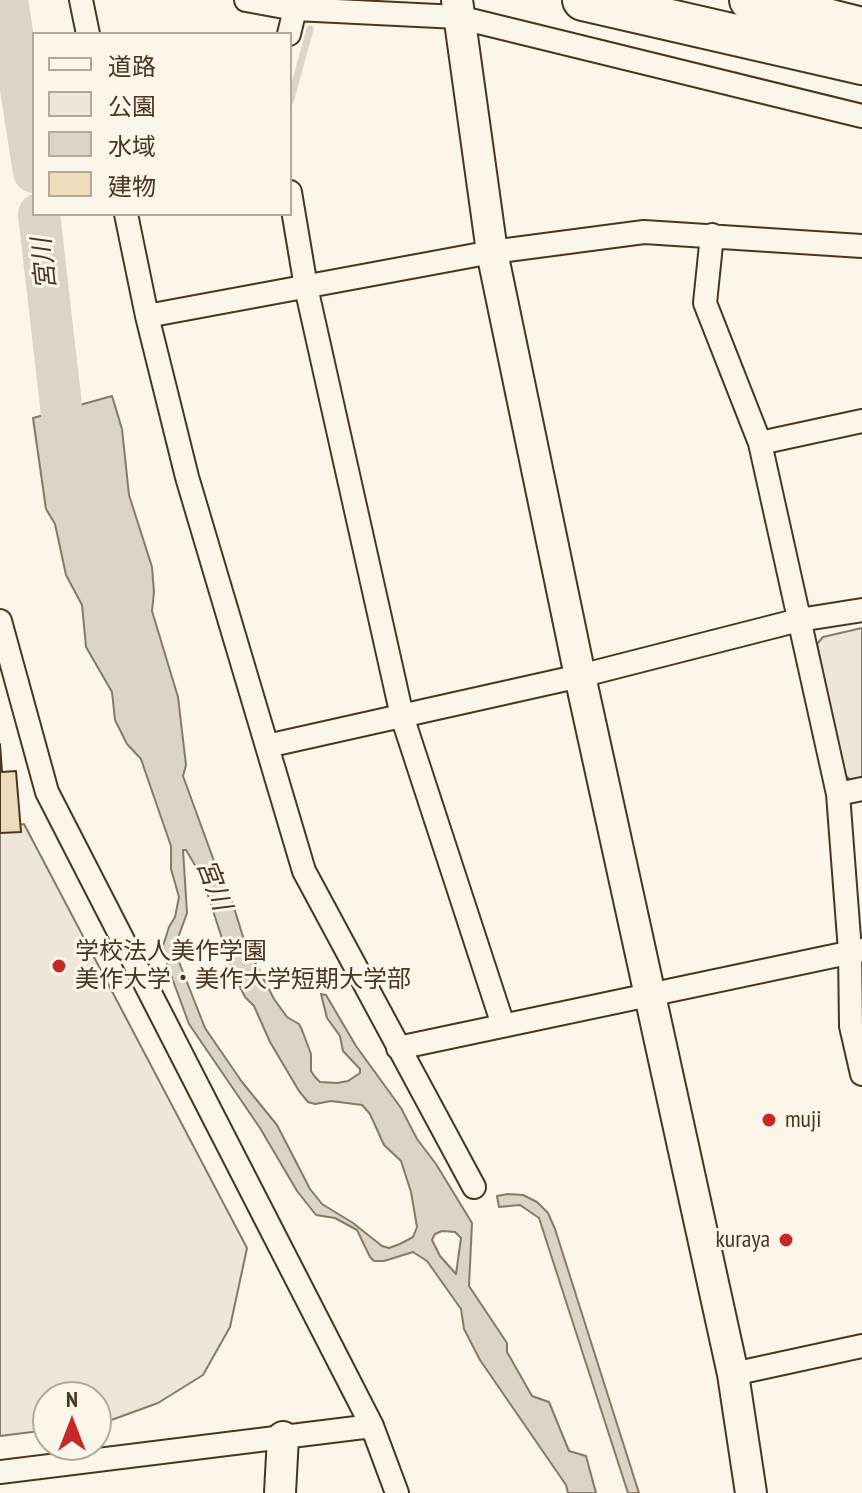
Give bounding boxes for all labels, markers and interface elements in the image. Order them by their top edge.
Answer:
legend [32,32,292,216]
text: 道路 [108,51,156,82]
text: 公園 [108,91,156,122]
text: 水域 [108,131,156,162]
text: 建物 [108,171,156,202]
water label: 宮川 [27,237,63,291]
water label: 宮川 [189,855,237,915]
place label: 学校法人美作学園 美作大学・美作大学短期大学部 [75,938,411,994]
marker: 学校法人美作学園 美作大学・美作大学短期大学部 [50,957,68,975]
place label: muji [785,1106,821,1134]
marker: muji [760,1111,778,1129]
place label: kuraya [715,1226,770,1254]
marker: kuraya [777,1231,795,1249]
north arrow [32,1381,112,1461]
text: N [66,1385,78,1413]

